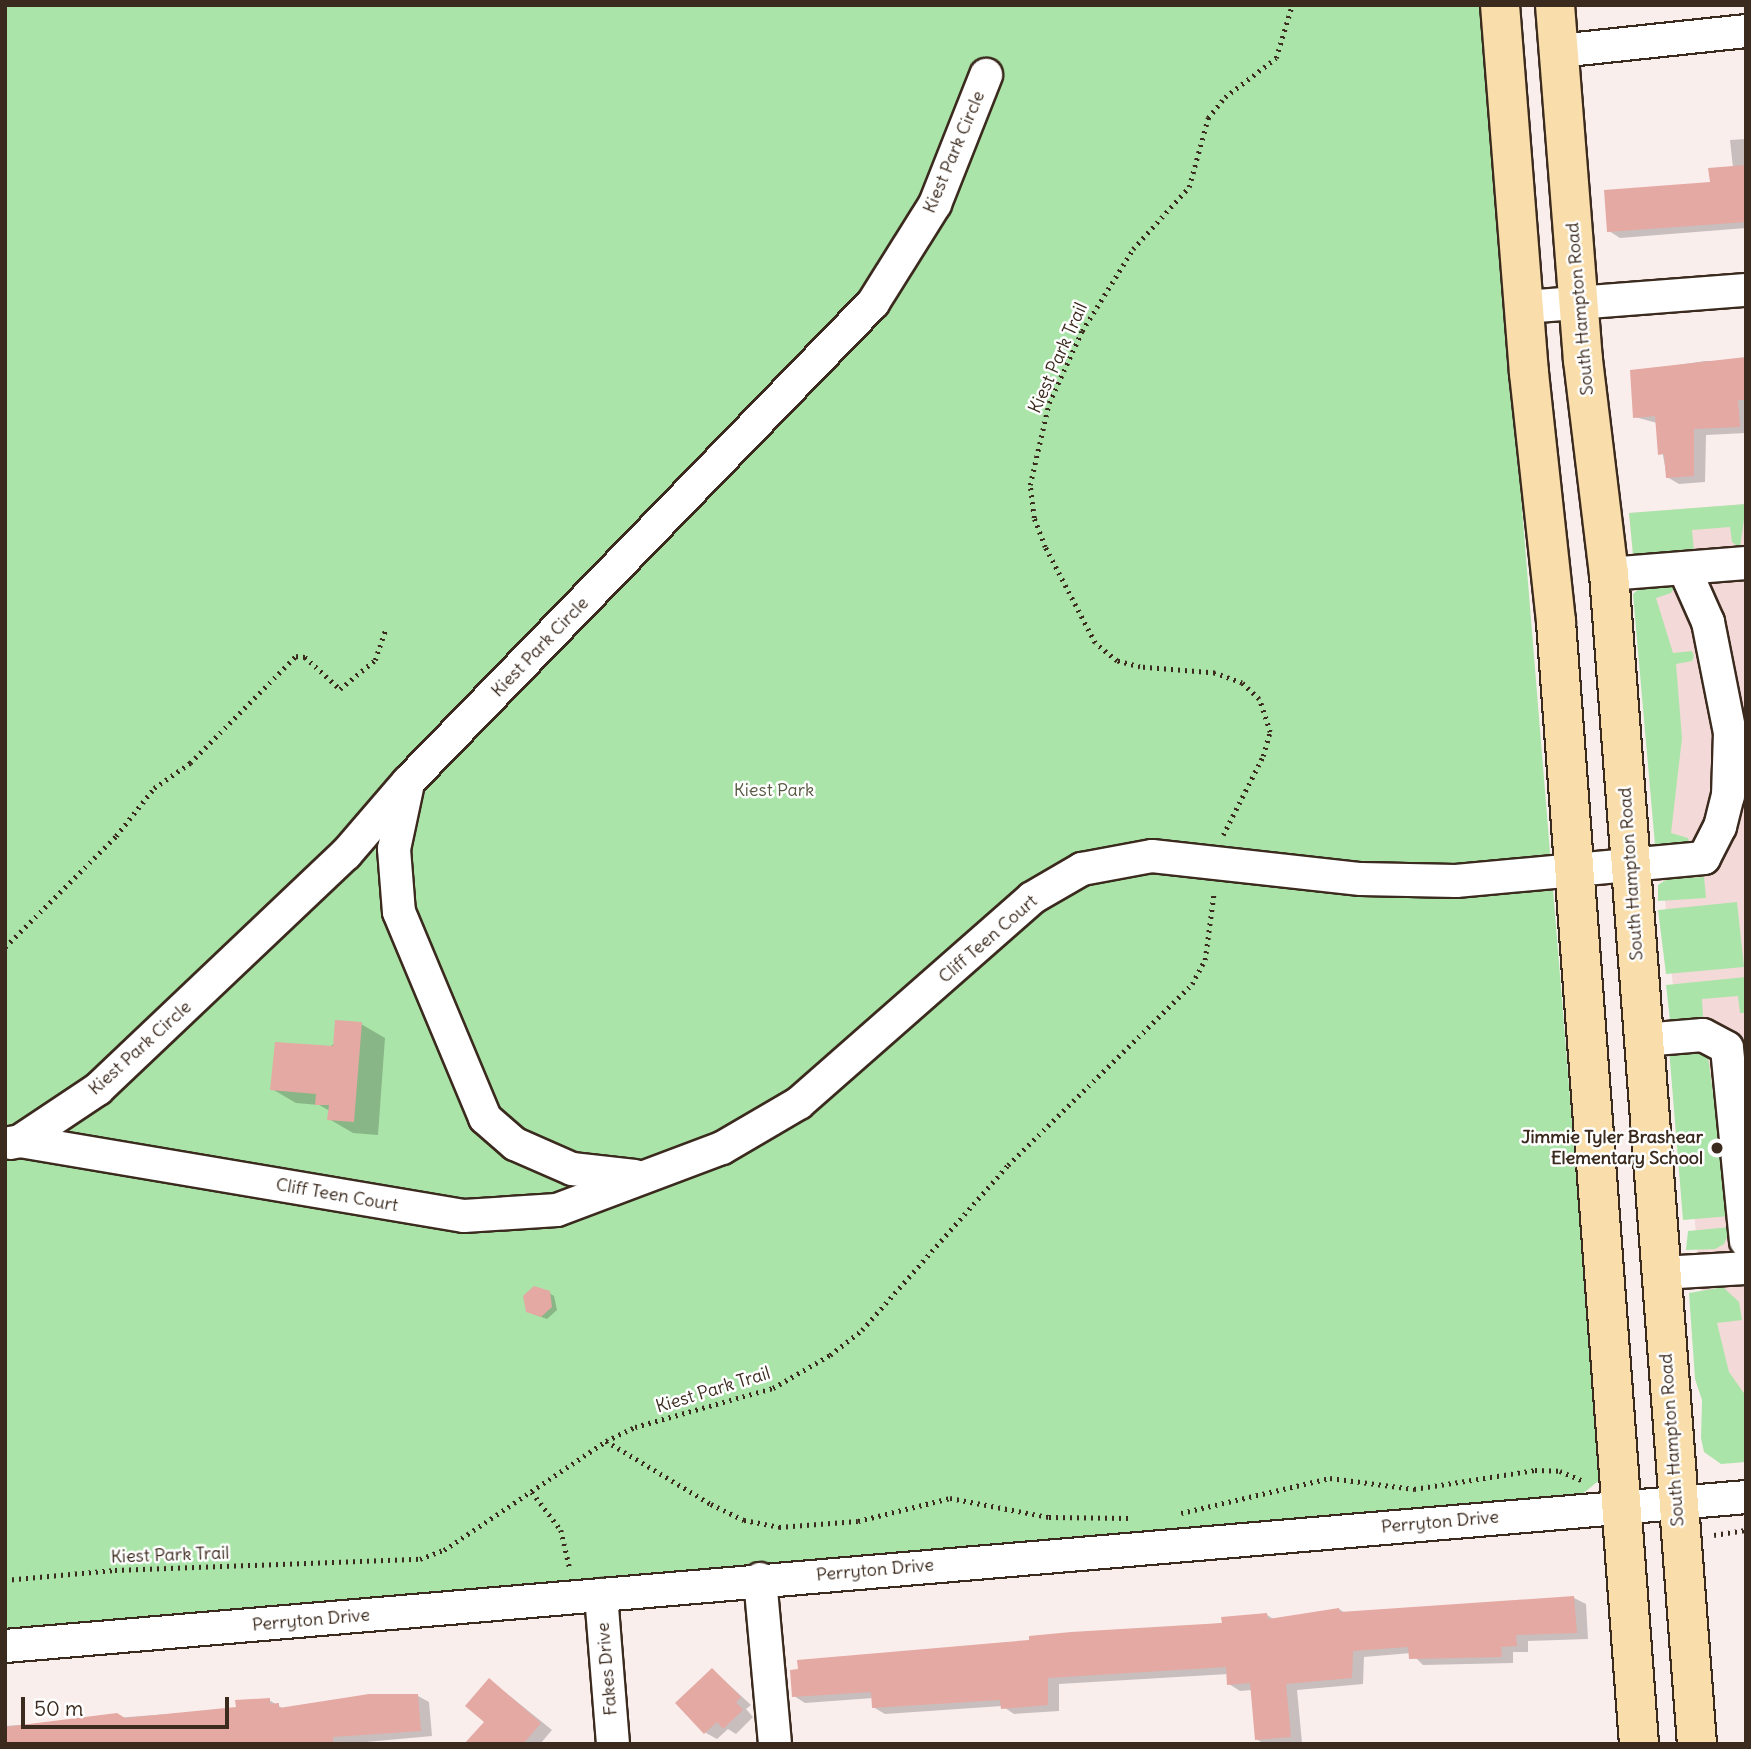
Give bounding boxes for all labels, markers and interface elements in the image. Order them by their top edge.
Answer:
street label: Kiest Park Circle [919,88,989,216]
street label: South Hampton Road [1562,222,1598,396]
street label: Kiest Park Trail [1024,299,1092,417]
street label: Kiest Park Circle [487,592,593,702]
park label: Kiest Park [734,779,814,801]
street label: South Hampton Road [1614,787,1648,961]
street label: Cliff Teen Court [934,890,1042,988]
street label: Kiest Park Circle [84,996,196,1100]
place label: Jimmie Tyler Brashear Elementary School [1521,1127,1703,1170]
marker: Jimmie Tyler Brashear Elementary School [1709,1140,1725,1156]
street label: Cliff Teen Court [274,1174,400,1216]
street label: South Hampton Road [1655,1353,1689,1527]
street label: Kiest Park Trail [653,1362,773,1418]
street label: Perryton Drive [1380,1506,1500,1538]
street label: Kiest Park Trail [110,1542,230,1568]
street label: Perryton Drive [815,1554,935,1586]
street label: Perryton Drive [251,1604,371,1636]
street label: Fakes Drive [592,1622,622,1716]
scale bar [24,1682,233,1726]
text: 50 m [34,1695,83,1722]

